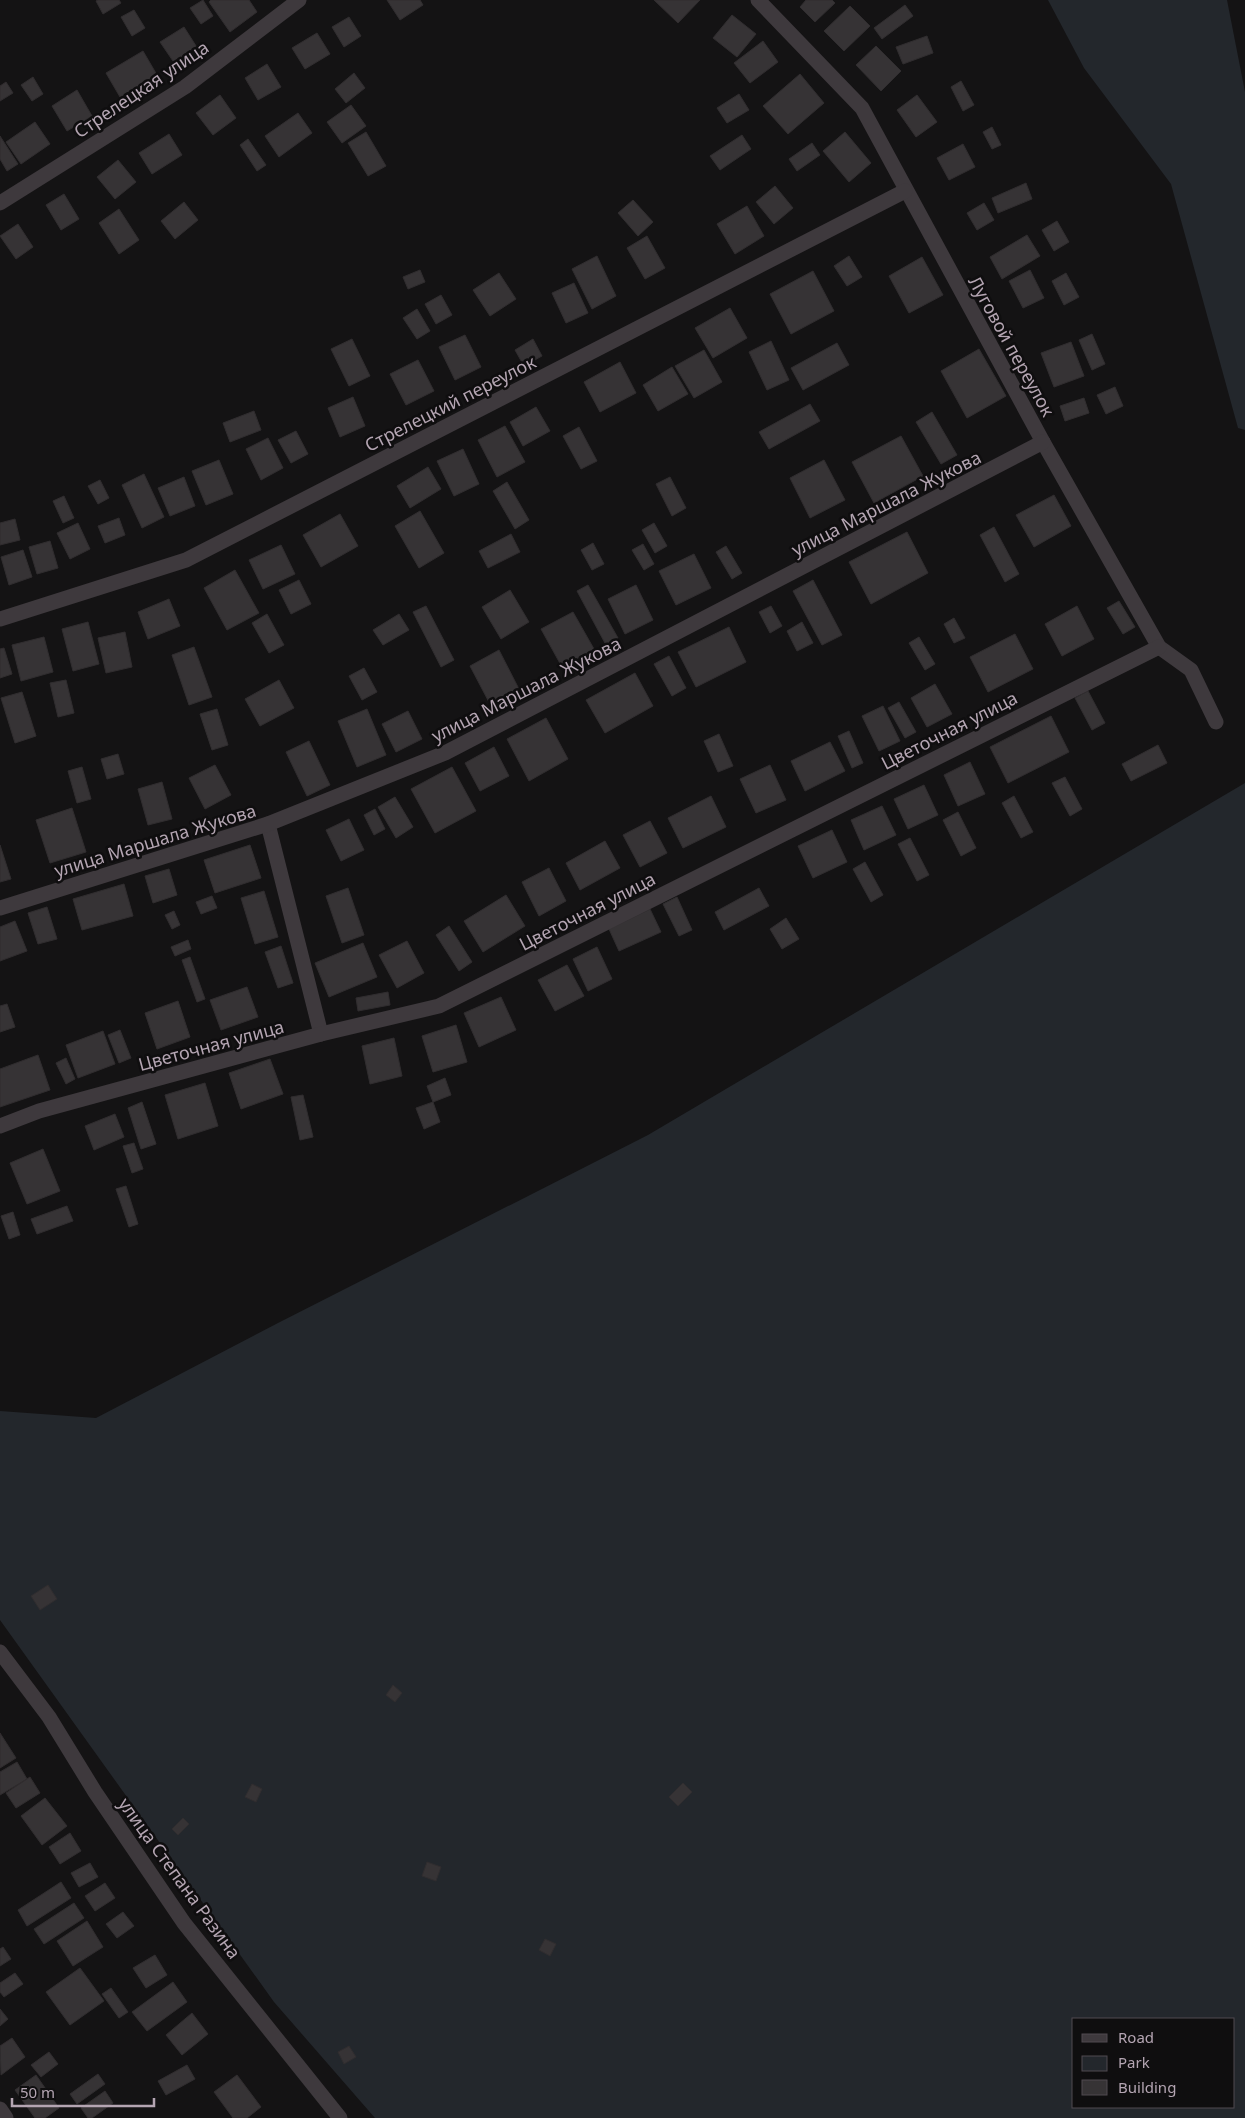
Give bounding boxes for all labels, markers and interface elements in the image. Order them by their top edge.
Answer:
street label: Стрелецкая улица [69,35,213,143]
street label: Луговой переулок [963,271,1061,421]
street label: Стрелецкий переулок [360,349,540,457]
street label: улица Маршала Жукова [787,445,985,561]
street label: улица Маршала Жукова [427,631,625,747]
street label: Цветочная улица [877,685,1021,775]
street label: улица Маршала Жукова [51,798,259,882]
street label: Цветочная улица [515,866,659,956]
street label: Цветочная улица [136,1014,286,1076]
street label: улица Степана Разина [113,1793,247,1963]
legend [1072,2018,1235,2108]
text: Road [1118,2027,1154,2047]
text: Park [1118,2052,1150,2072]
scale bar [12,2076,155,2108]
text: Building [1118,2077,1176,2097]
text: 50 m [20,2082,55,2102]

